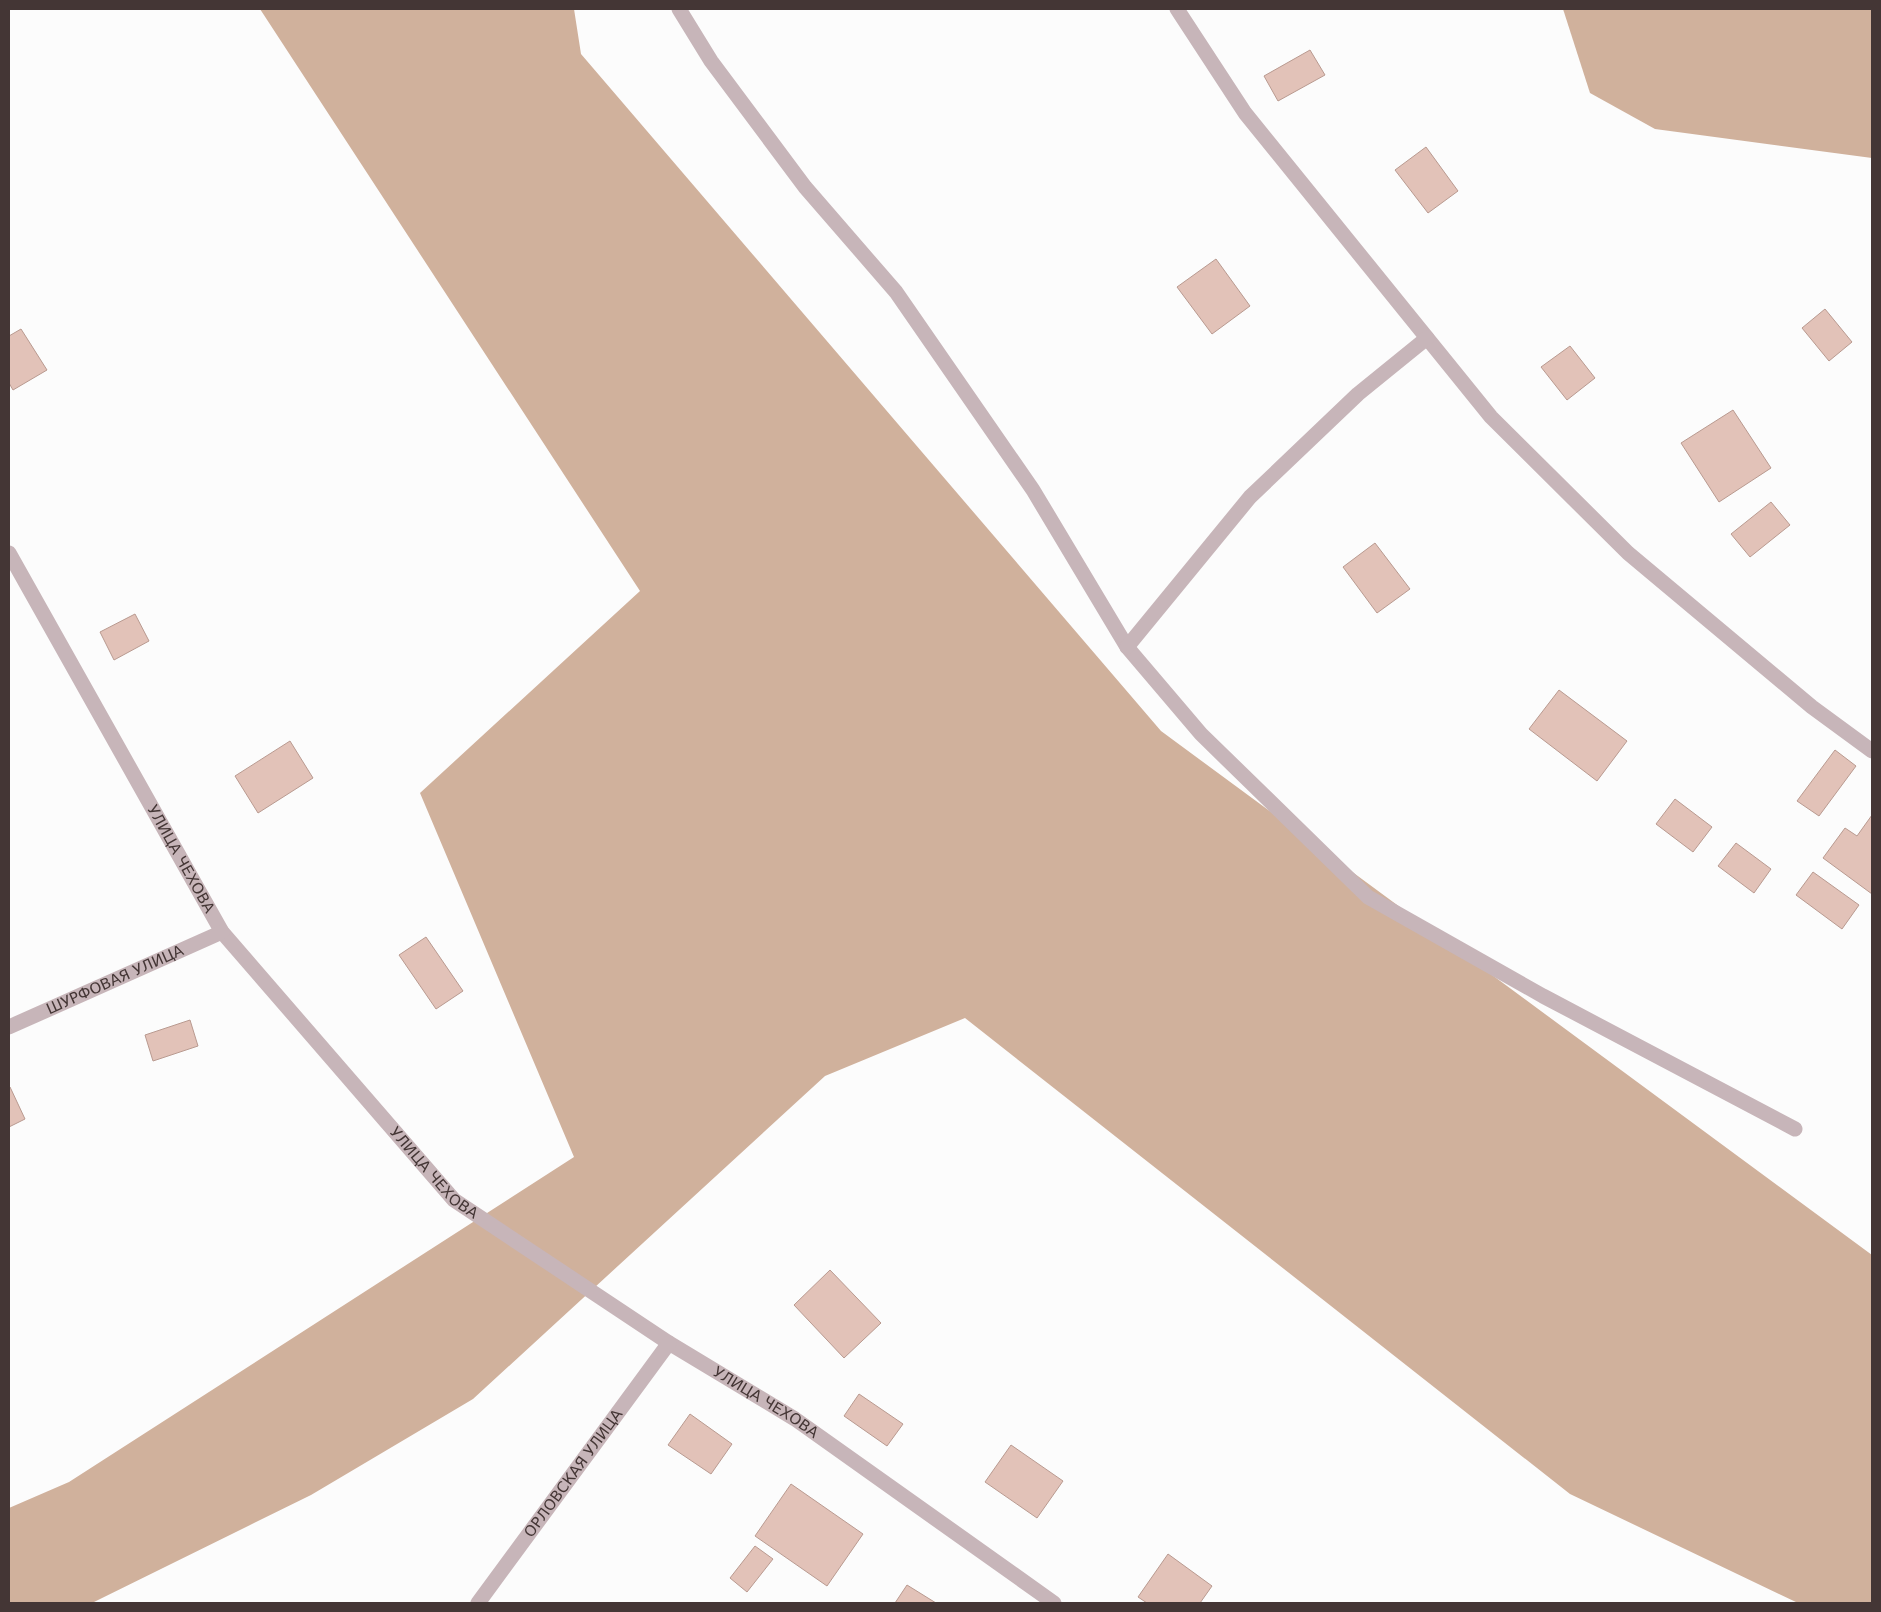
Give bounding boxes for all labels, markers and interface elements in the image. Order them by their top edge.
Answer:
street label: УЛИЦА ЧЕХОВА [144,802,219,917]
street label: ШУРФОВАЯ УЛИЦА [44,941,187,1018]
street label: УЛИЦА ЧЕХОВА [386,1123,482,1223]
street label: УЛИЦА ЧЕХОВА [710,1363,823,1442]
street label: ОРЛОВСКАЯ УЛИЦА [520,1405,627,1541]

